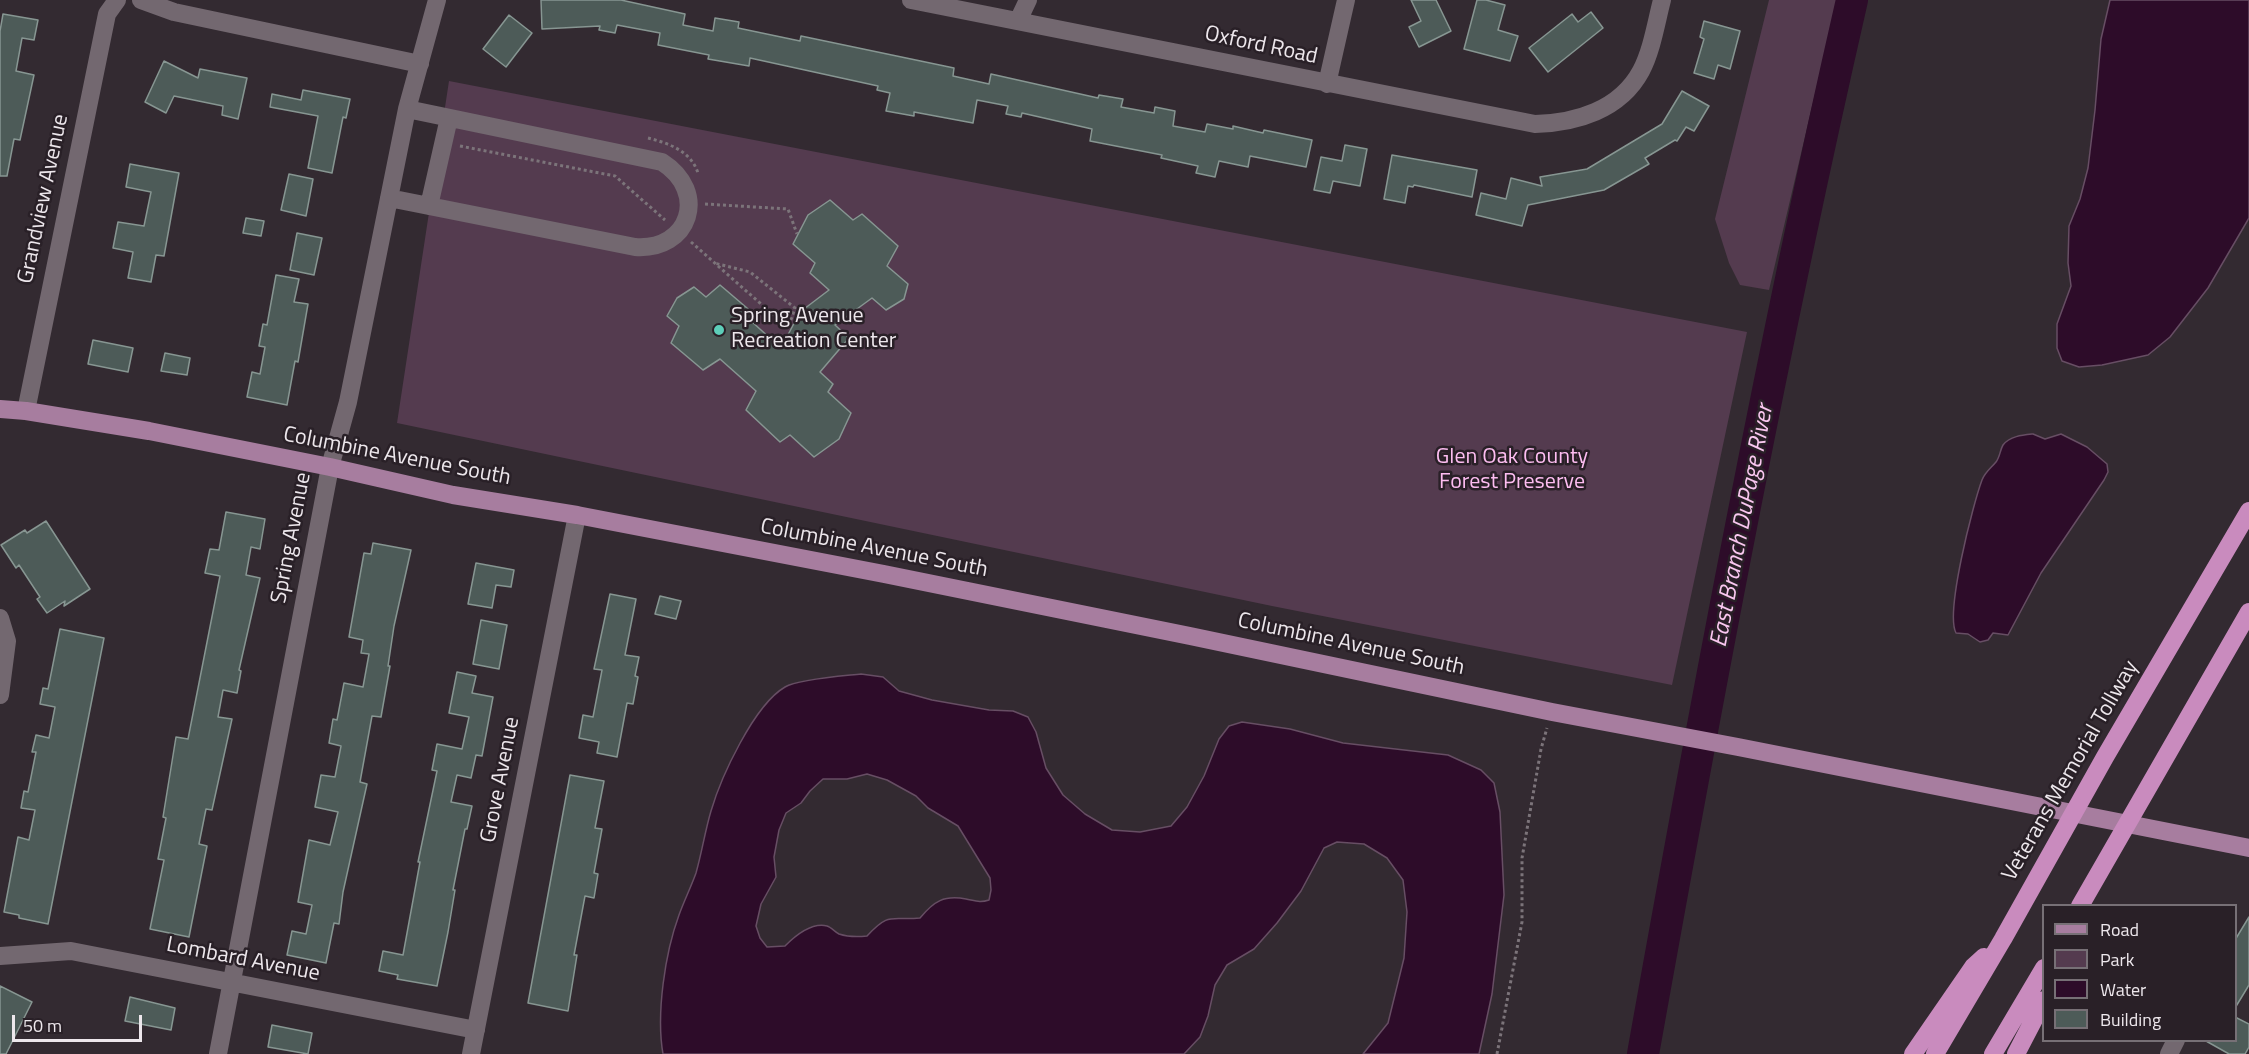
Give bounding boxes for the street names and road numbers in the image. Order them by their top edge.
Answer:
street label: Oxford Road [1202,21,1320,71]
street label: Grandview Avenue [13,112,75,286]
street label: Columbine Avenue South [281,422,513,492]
street label: Spring Avenue [266,470,318,606]
street label: Columbine Avenue South [758,514,990,584]
street label: Columbine Avenue South [1235,608,1467,682]
street label: Veterans Memorial Tollway [1997,656,2145,886]
street label: Grove Avenue [476,715,526,845]
street label: Lombard Avenue [164,932,322,988]

